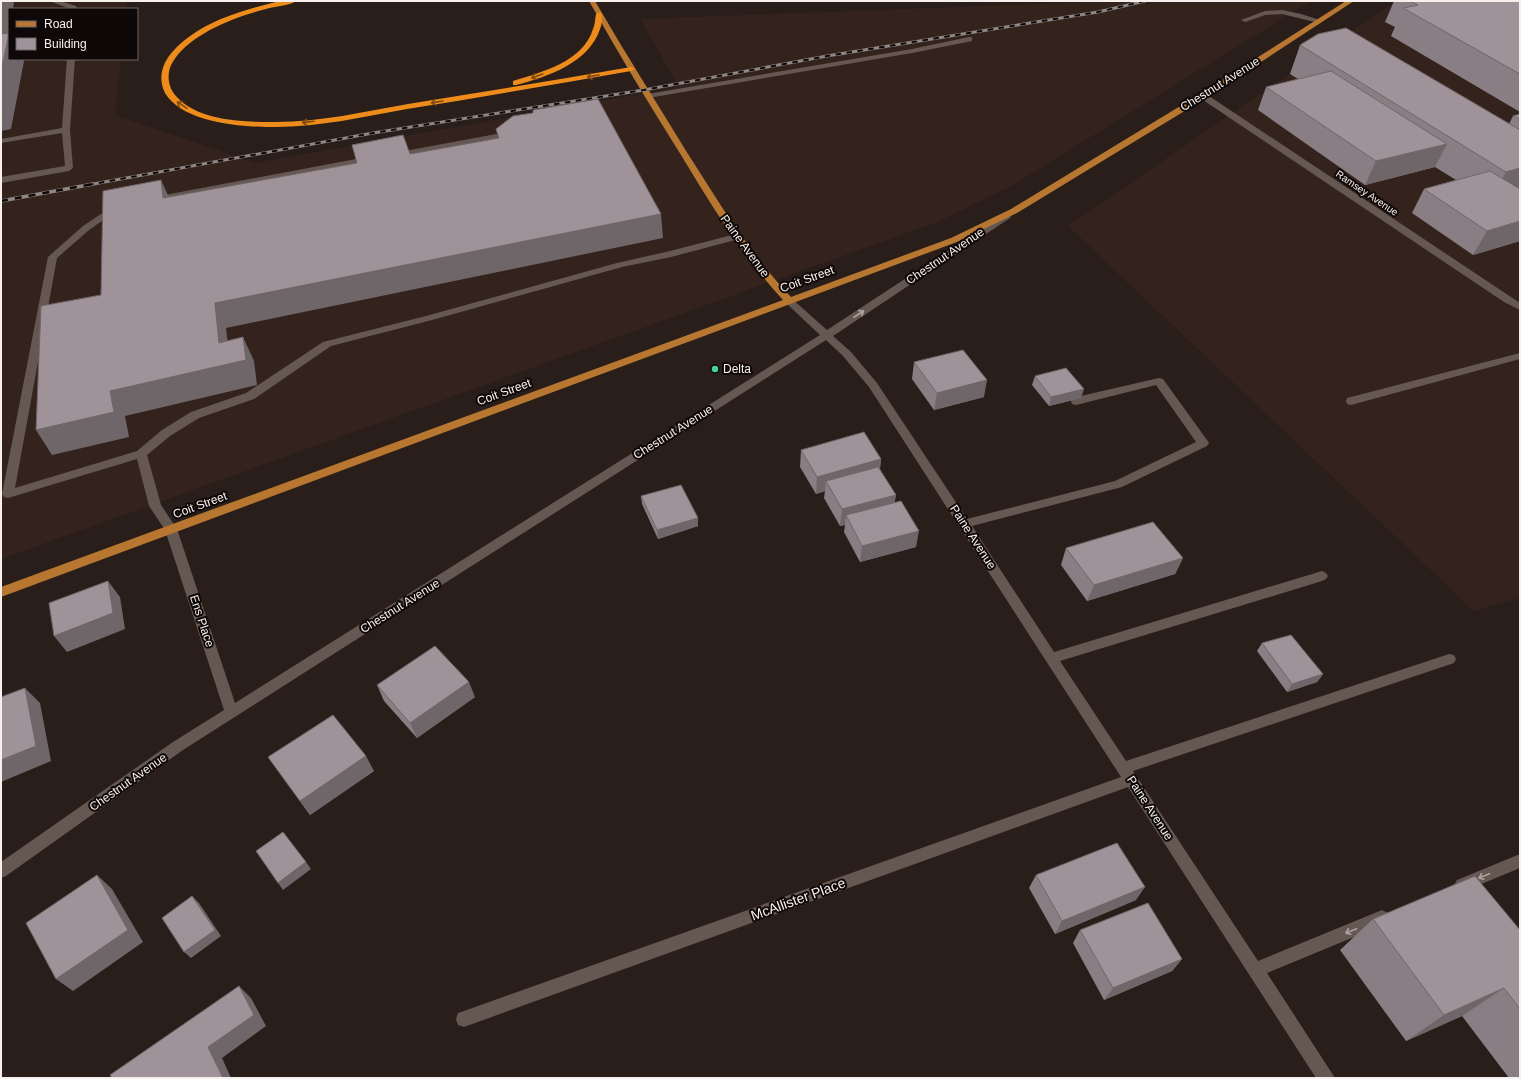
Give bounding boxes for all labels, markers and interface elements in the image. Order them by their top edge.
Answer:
legend [8,8,138,60]
text: Road [44,17,73,31]
text: Building [44,37,87,51]
street label: Chestnut Avenue [1178,54,1263,114]
one-way arrow [531,72,543,80]
one-way arrow [586,72,599,80]
one-way arrow [431,98,444,106]
one-way arrow [177,101,188,109]
one-way arrow [302,118,315,126]
street label: Ramsey Avenue [1334,168,1401,218]
street label: Paine Avenue [718,212,773,280]
street label: Chestnut Avenue [903,225,987,287]
street label: Coit Street [778,263,837,295]
one-way arrow [854,309,865,318]
place label: Delta [723,362,751,376]
marker: Delta [710,364,720,374]
street label: Coit Street [475,376,534,408]
street label: Chestnut Avenue [631,402,716,462]
street label: Coit Street [171,489,230,521]
street label: Paine Avenue [947,502,999,572]
street label: Chestnut Avenue [358,576,443,636]
street label: Ens Place [187,593,217,649]
street label: Chestnut Avenue [87,750,170,814]
street label: Paine Avenue [1124,773,1176,843]
one-way arrow [1478,873,1490,880]
street label: McAllister Place [748,874,848,924]
one-way arrow [1345,928,1357,935]

